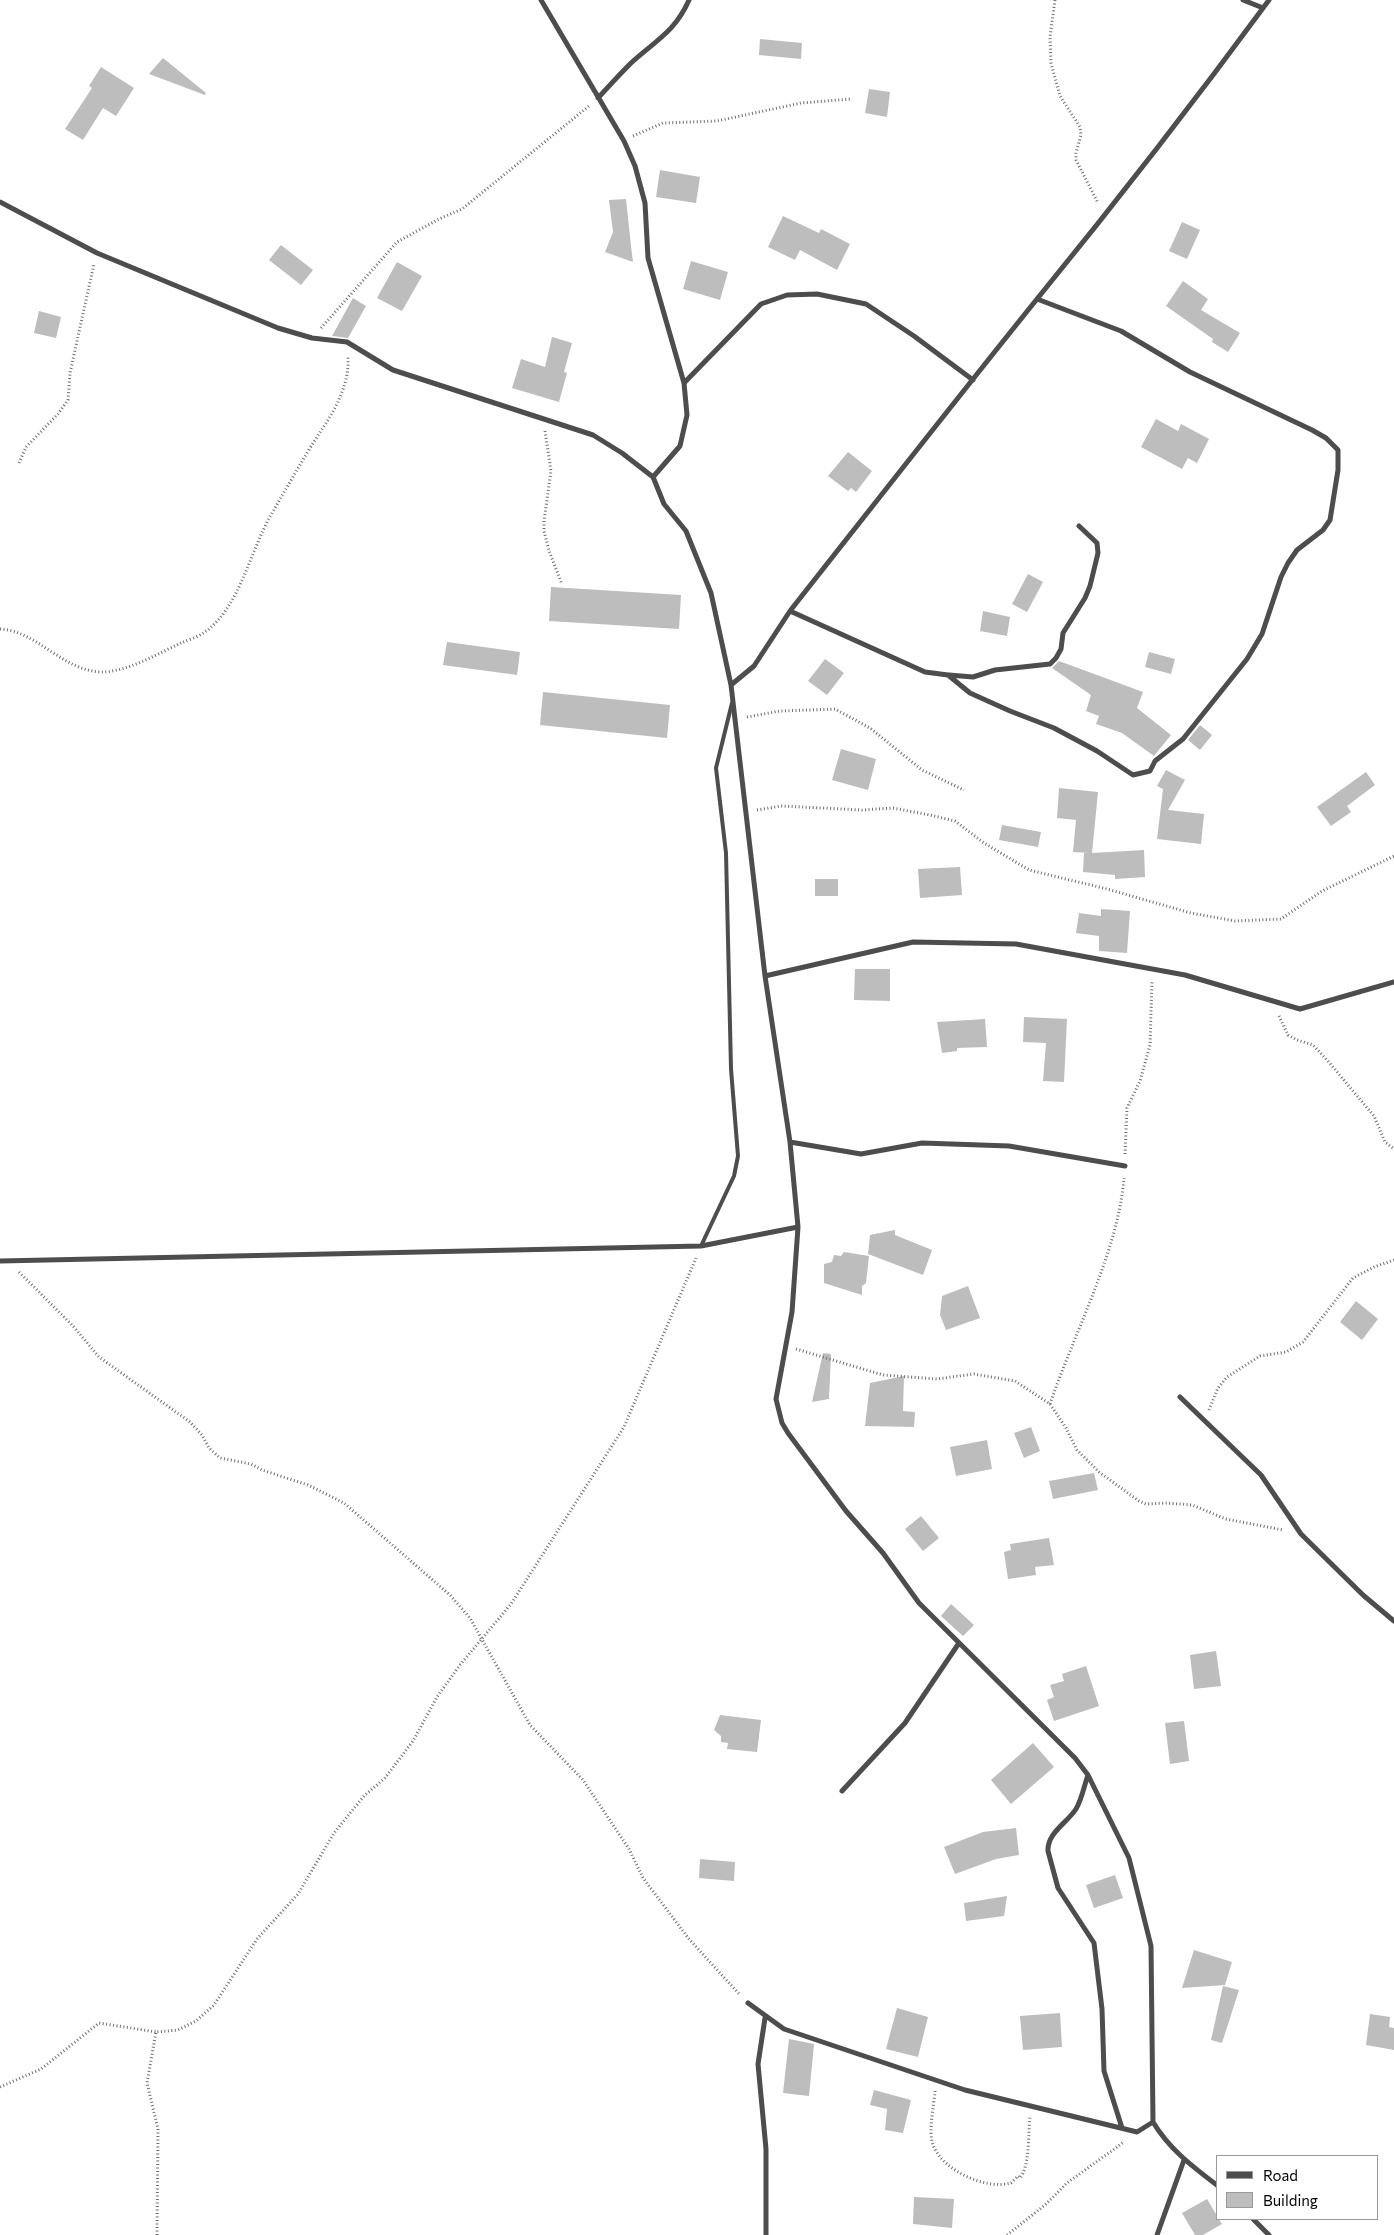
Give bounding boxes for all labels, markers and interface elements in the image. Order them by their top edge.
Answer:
legend [1216,2155,1379,2220]
text: Road [1263,2166,1298,2184]
text: Building [1263,2191,1318,2209]

